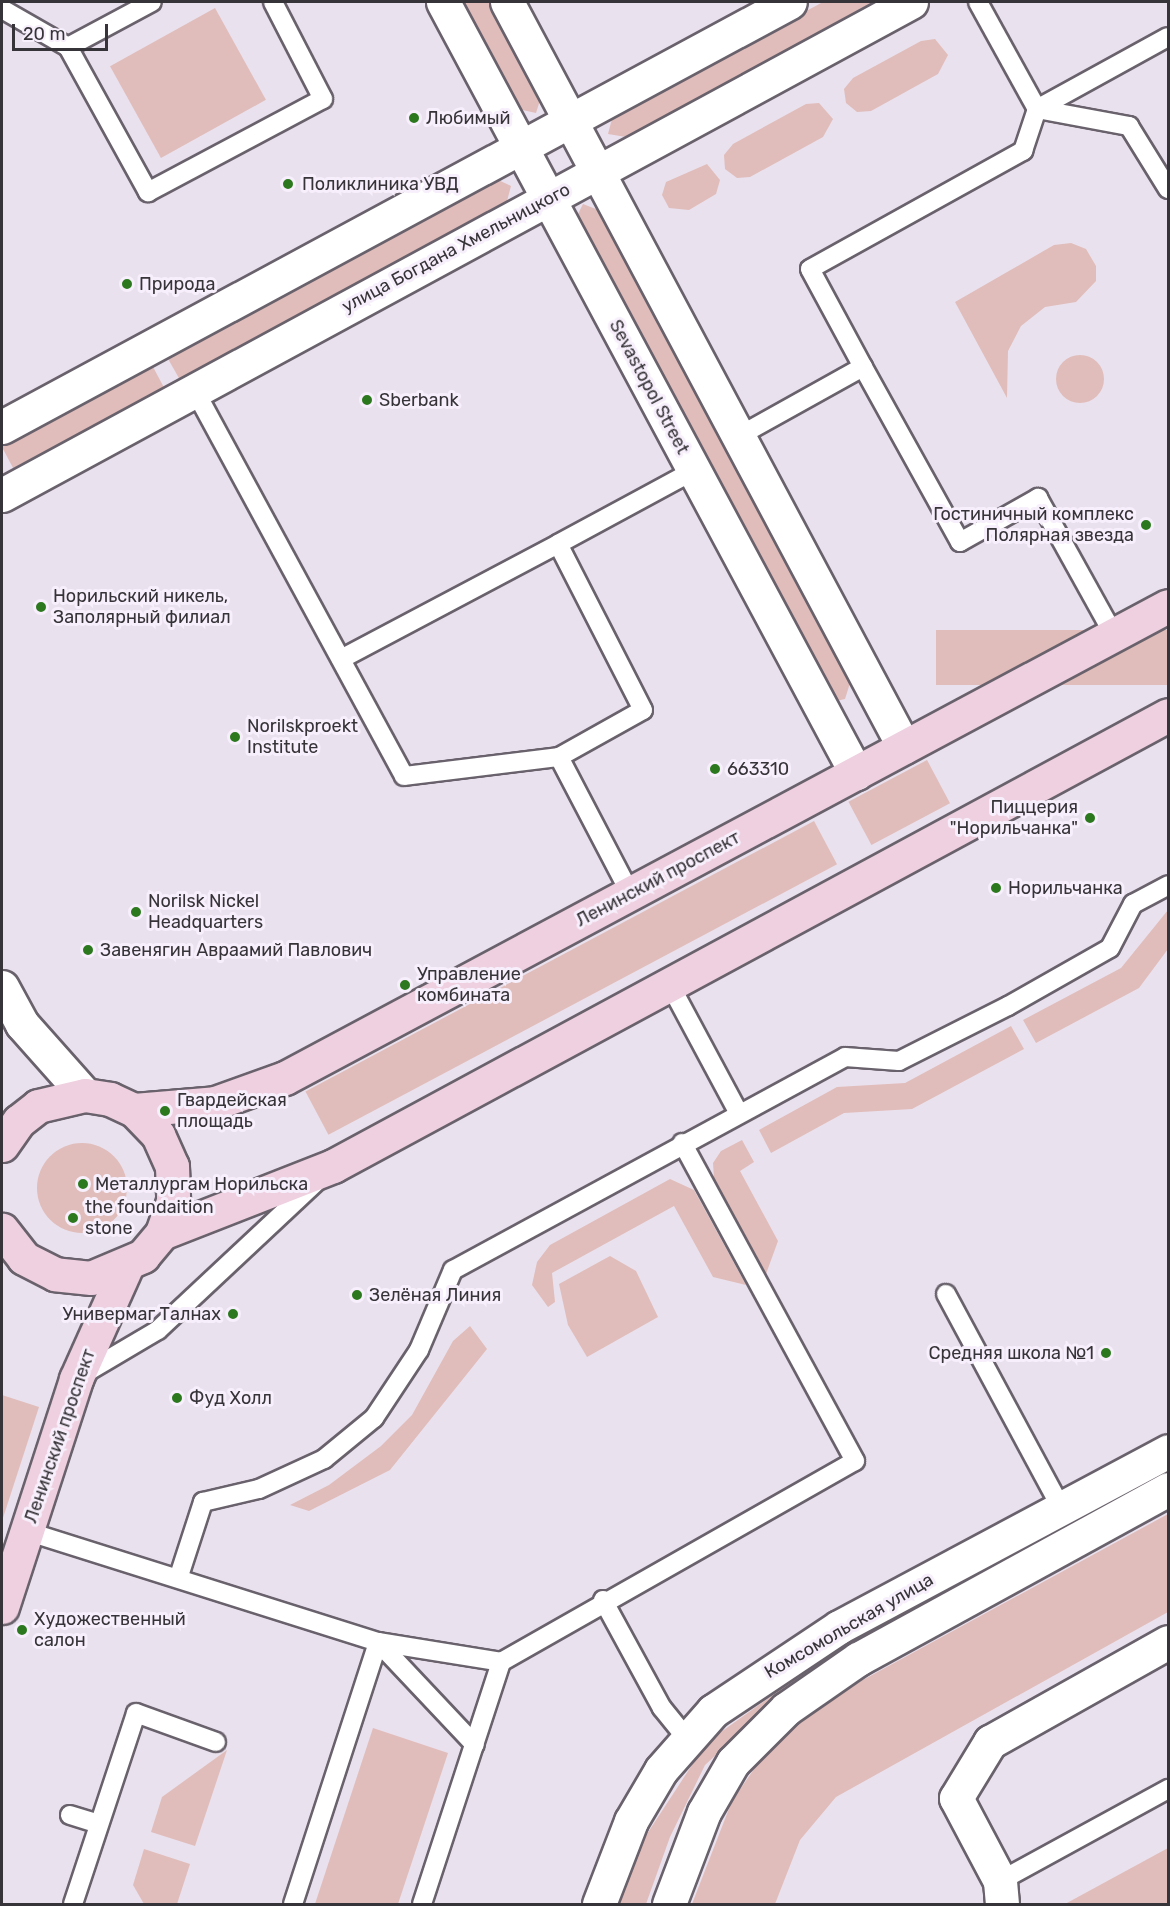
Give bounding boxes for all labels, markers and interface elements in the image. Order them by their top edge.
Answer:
scale bar [15,12,111,50]
text: 20 m [23,23,65,45]
place label: Любимый [426,107,510,129]
marker: Любимый [407,111,421,125]
place label: Поликлиника УВД [302,173,459,195]
marker: Поликлиника УВД [279,175,297,193]
street label: улица Богдана Хмельницкого [338,179,574,317]
place label: Природа [139,273,215,295]
marker: Природа [120,277,134,291]
street label: Sevastopol Street [605,316,693,458]
place label: Sberbank [379,389,459,411]
marker: Sberbank [360,393,374,407]
place label: Гостиничный комплекс Полярная звезда [933,504,1134,546]
marker: Гостиничный комплекс Полярная звезда [1139,518,1153,532]
place label: Норильский никель, Заполярный филиал [53,586,231,628]
marker: Норильский никель, Заполярный филиал [34,600,48,614]
place label: Norilskproekt Institute [247,716,358,758]
marker: Norilskproekt Institute [228,730,242,744]
place label: 663310 [727,758,789,780]
marker: 663310 [708,762,722,776]
place label: Пиццерия "Норильчанка" [950,797,1078,840]
marker: Пиццерия "Норильчанка" [1083,811,1097,825]
street label: Ленинский проспект [572,827,744,931]
place label: Норильчанка [1008,877,1123,899]
marker: Норильчанка [989,881,1003,895]
place label: Norilsk Nickel Headquarters [148,891,263,934]
marker: Norilsk Nickel Headquarters [129,905,143,919]
place label: Завенягин Авраамий Павлович [100,939,372,961]
marker: Завенягин Авраамий Павлович [81,943,95,957]
place label: Управление комбината [417,964,521,1006]
marker: Управление комбината [398,978,412,992]
place label: Гвардейская площадь [177,1090,287,1132]
marker: Гвардейская площадь [158,1104,172,1118]
place label: Металлургам Норильска [95,1173,308,1195]
marker: Металлургам Норильска [76,1177,90,1191]
place label: the foundaition stone [85,1197,214,1240]
marker: the foundaition stone [66,1211,80,1225]
place label: Зелёная Линия [369,1284,501,1306]
marker: Зелёная Линия [350,1288,364,1302]
place label: Универмаг Талнах [63,1303,221,1325]
marker: Универмаг Талнах [226,1307,240,1321]
place label: Средняя школа №1 [929,1342,1094,1364]
street label: Ленинский проспект [20,1346,100,1526]
marker: Средняя школа №1 [1099,1346,1113,1360]
place label: Фуд Холл [189,1387,272,1409]
marker: Фуд Холл [170,1391,184,1405]
street label: Комсомольская улица [761,1569,937,1683]
place label: Художественный салон [34,1609,186,1652]
marker: Художественный салон [15,1623,29,1637]

